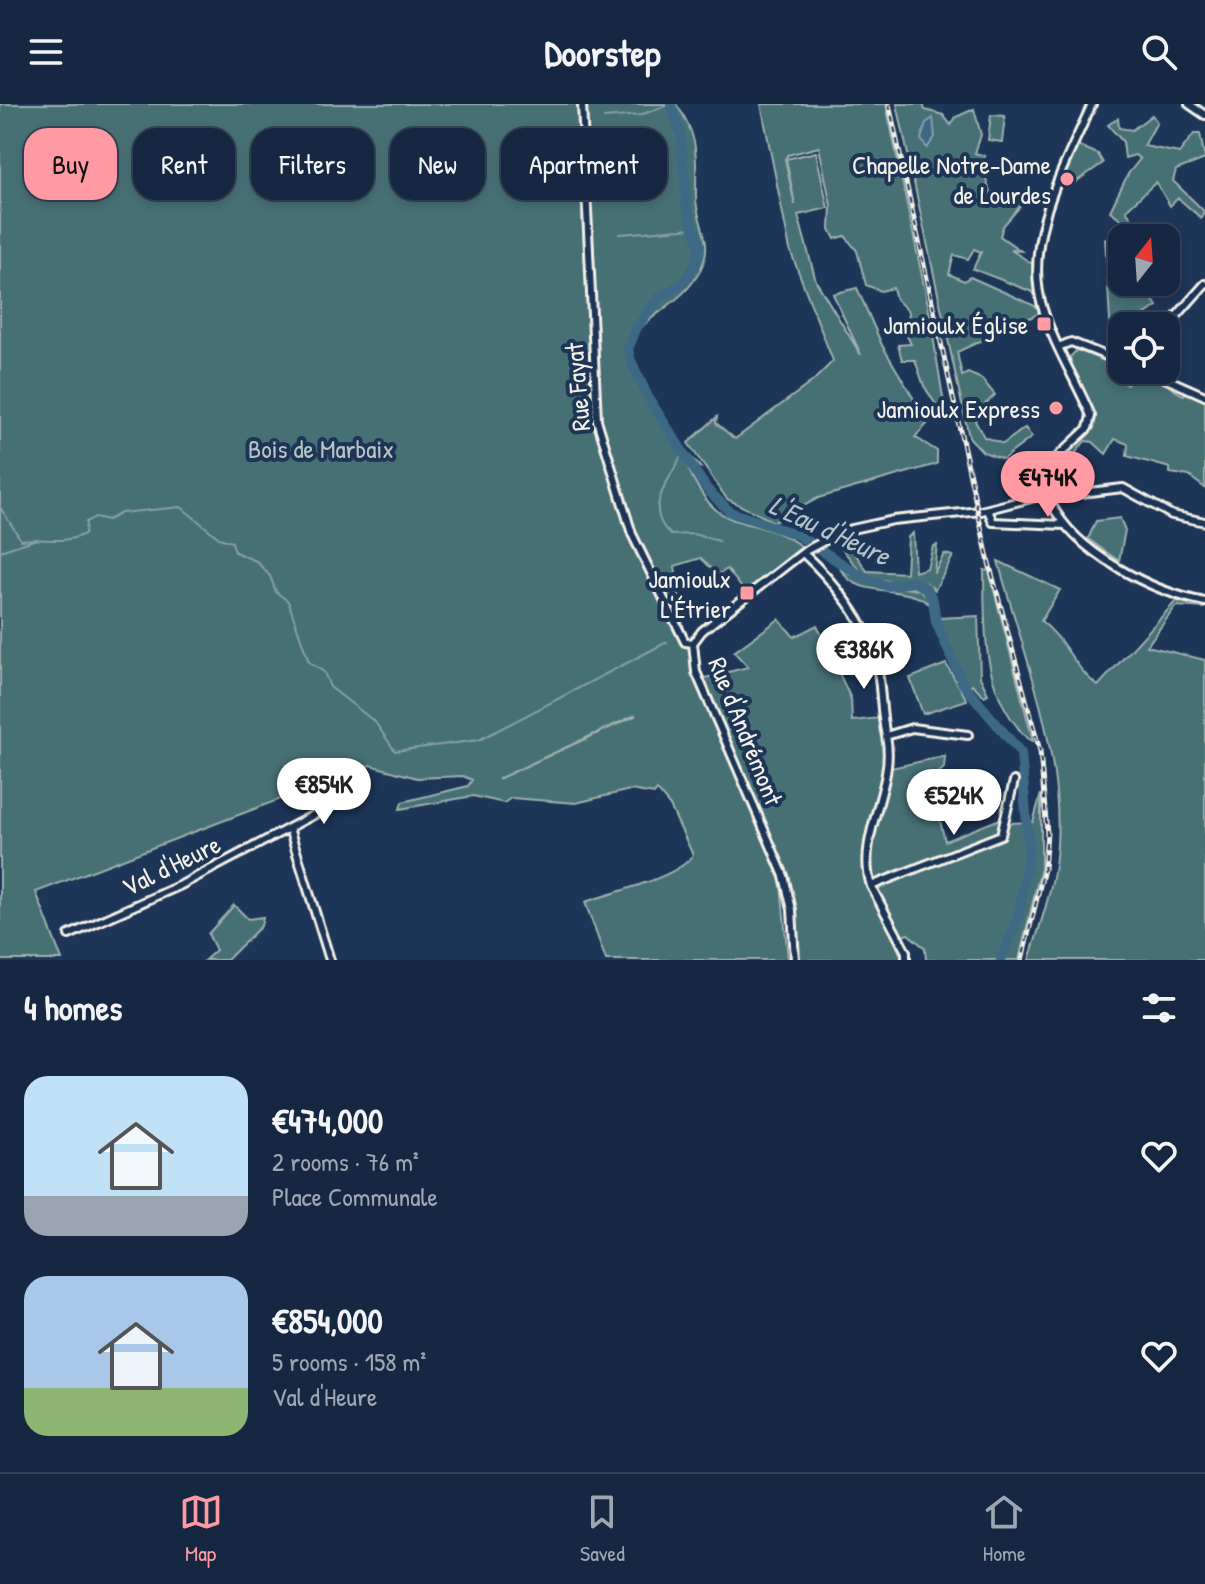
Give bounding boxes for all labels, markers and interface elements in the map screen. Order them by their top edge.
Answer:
text: Doorstep [545,28,660,77]
icon: menu [24,30,68,74]
icon: search [1137,30,1181,74]
chip: Buy [24,128,117,200]
chip: Rent [133,128,235,200]
chip: Filters [251,128,374,200]
chip: New [390,128,485,200]
chip: Apartment [501,128,667,200]
place label: Chapelle Notre-Dame de Lourdes [852,147,1051,212]
marker: Chapelle Notre-Dame de Lourdes [1058,170,1076,188]
north arrow [1108,224,1180,296]
map controls [1108,224,1180,384]
place label: Jamioulx Église [883,307,1028,342]
button: locate [1108,312,1180,384]
marker: Jamioulx Église [1035,315,1053,333]
street label: Rue Fayat [556,340,598,433]
place label: Jamioulx Express [877,391,1040,426]
marker: Jamioulx Express [1047,399,1065,417]
park label: Bois de Marbaix [248,431,394,466]
pin: €474K [992,451,1104,519]
text: €474K [1019,459,1077,494]
water label: L'Eau d'Heure [764,486,898,575]
place label: Jamioulx L'Étrier [648,561,731,626]
marker: Jamioulx L'Étrier [738,584,756,602]
pin: €386K [808,623,920,691]
text: €386K [834,631,894,666]
street label: Rue d'Andrémont [700,652,792,811]
pin: €854K [268,758,380,826]
text: €854K [295,766,353,801]
pin: €524K [898,769,1010,837]
text: €524K [924,777,984,812]
street label: Val d'Heure [116,826,226,904]
text: 4 homes [24,985,122,1031]
icon: filters [1137,986,1181,1030]
text: €474,000 [272,1098,383,1144]
icon: home [88,1108,184,1204]
icon: heart [1137,1134,1181,1178]
text: 2 rooms · 76 m² [272,1144,419,1179]
text: Place Communale [272,1179,438,1214]
text: €854,000 [272,1298,383,1344]
icon: home [88,1308,184,1404]
icon: heart [1137,1334,1181,1378]
text: 5 rooms · 158 m² [272,1344,426,1379]
text: Val d'Heure [272,1379,377,1414]
tab: Map [179,1490,223,1568]
tab: Saved [580,1490,625,1568]
tab: Home [982,1490,1026,1568]

